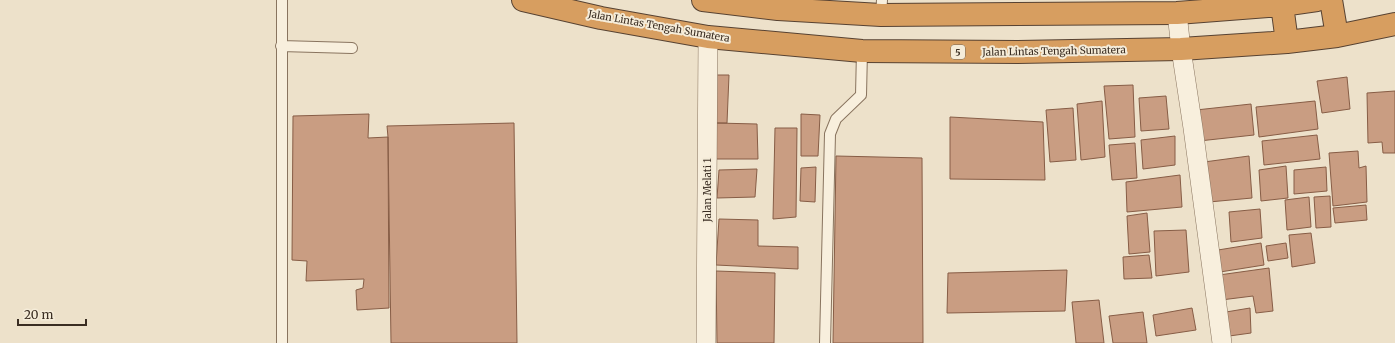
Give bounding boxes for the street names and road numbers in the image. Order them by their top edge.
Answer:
street label: Jalan Lintas Tengah Sumatera [586,7,731,45]
street label: Jalan Lintas Tengah Sumatera [981,43,1126,59]
road number: 5 [951,45,965,59]
street label: Jalan Melati 1 [701,158,714,223]

